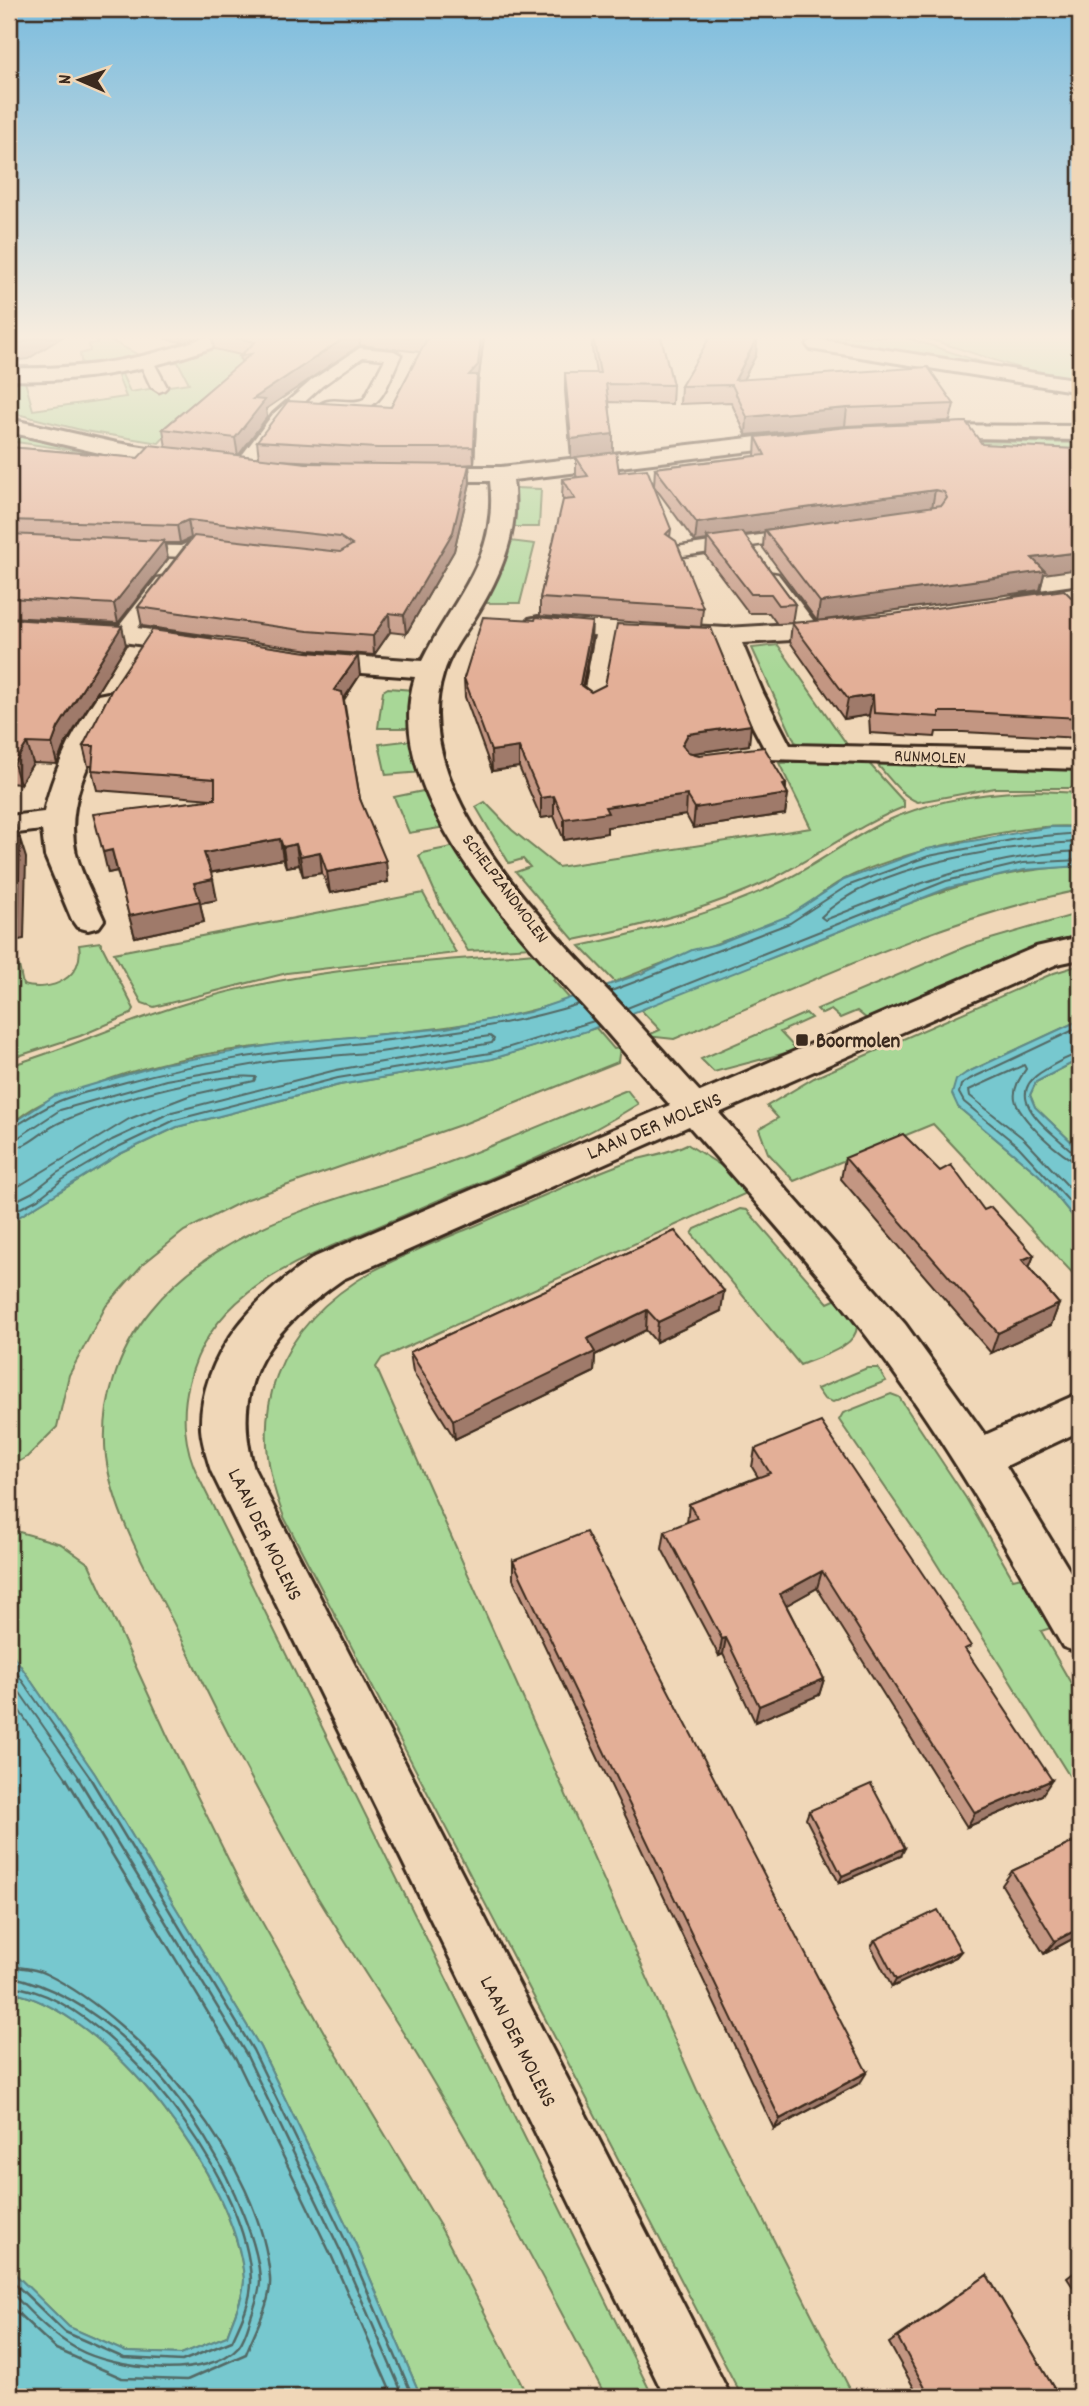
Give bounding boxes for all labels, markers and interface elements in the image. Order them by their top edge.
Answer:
north arrow [46,46,116,116]
text: N [53,74,80,85]
street label: RUNMOLEN [894,745,966,772]
street label: SCHELPZANDMOLEN [455,830,553,949]
place label: Boormolen [816,1028,900,1058]
marker: Boormolen [794,1032,810,1048]
street label: LAAN DER MOLENS [583,1086,727,1170]
street label: LAAN DER MOLENS [218,1464,308,1607]
street label: LAAN DER MOLENS [470,1971,562,2113]

